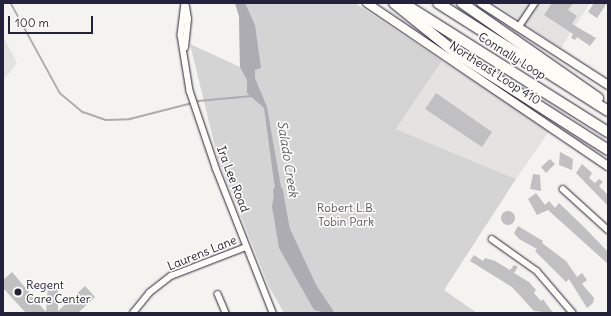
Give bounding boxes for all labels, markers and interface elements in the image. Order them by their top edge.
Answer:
scale bar [10,8,95,34]
text: 100 m [15,15,49,30]
street label: Connally Loop [476,29,548,83]
street label: Northeast Loop 410 [447,38,543,108]
water label: Salado Creek [273,120,301,198]
street label: Ira Lee Road [214,144,252,214]
park label: Robert L.B. Tobin Park [317,201,375,229]
street label: Laurens Lane [165,233,239,273]
place label: Regent Care Center [26,278,91,306]
marker: Regent Care Center [13,287,23,297]

